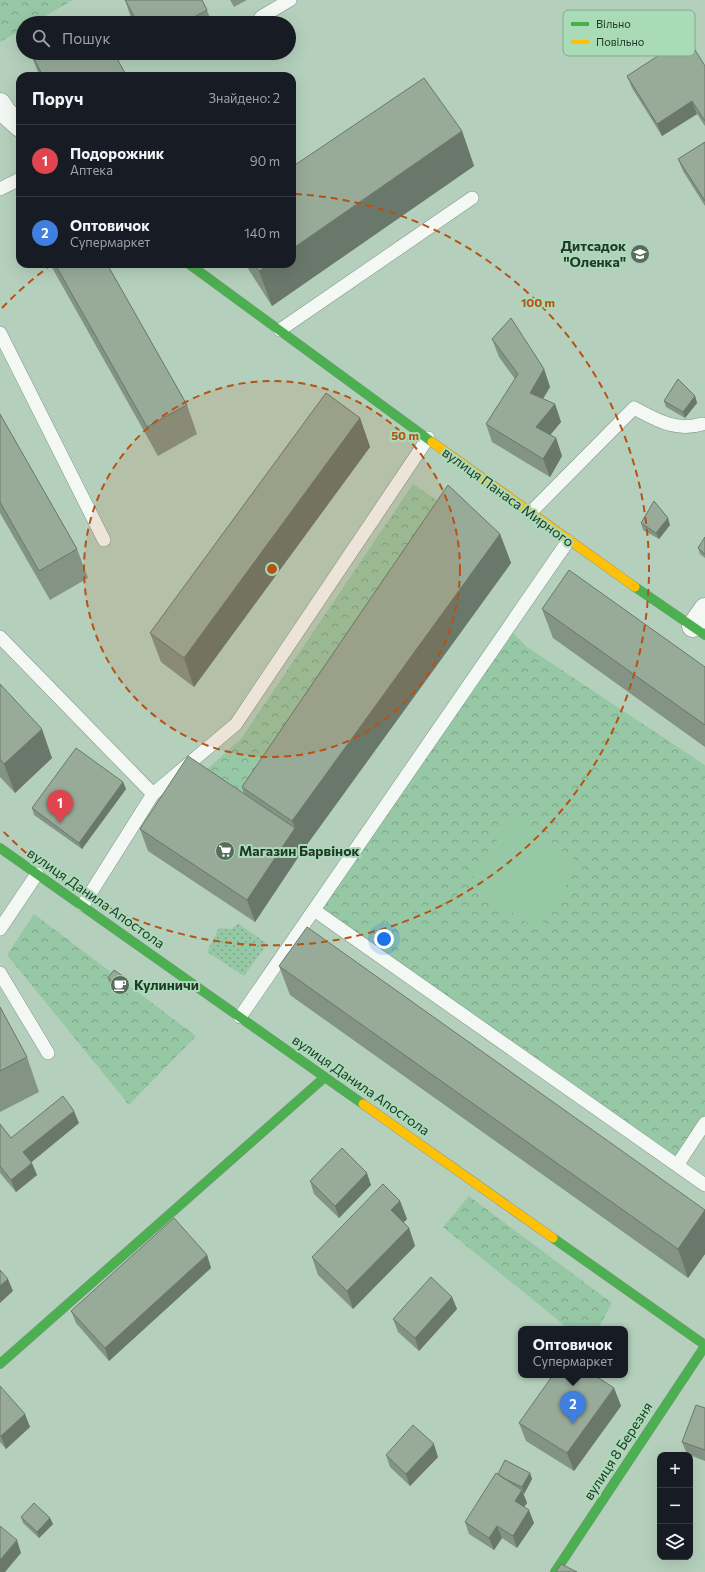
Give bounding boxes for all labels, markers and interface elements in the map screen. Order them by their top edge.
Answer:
legend [563,10,695,56]
search box [16,16,296,60]
text: Вільно [596,17,631,30]
icon: search [30,27,52,49]
text: Пошук [62,29,110,47]
text: Повільно [596,35,645,48]
text: Поруч [32,88,83,109]
text: Знайдено: 2 [209,90,280,106]
text: Подорожник [70,144,164,162]
text: 1 [42,153,48,169]
text: 90 m [250,153,280,169]
text: Аптека [70,162,113,178]
text: Оптовичок [70,216,150,234]
text: 2 [41,225,49,241]
text: 140 m [244,225,280,241]
text: Супермаркет [70,234,150,250]
place label: Дитсадок "Оленка" [561,237,626,270]
school or university icon: Дитсадок "Оленка" [629,243,651,265]
text: 100 m [521,295,555,309]
text: 50 m [391,428,419,442]
street label: вулиця Панаса Мирного [439,443,577,550]
centre of rings [265,562,279,576]
pin: 1 [47,790,73,823]
supermarket icon: Магазин Барвінок [214,840,236,862]
place label: Магазин Барвінок [239,842,360,859]
street label: вулиця Данила Апостола [24,844,168,952]
your location [374,929,394,949]
cafe icon: Кулиничи [109,974,131,996]
place label: Кулиничи [134,976,199,993]
street label: вулиця Данила Апостола [289,1031,433,1139]
popup [518,1326,628,1378]
text: Оптовичок [533,1335,613,1353]
text: Супермаркет [533,1353,613,1369]
pin: 2 [560,1391,586,1424]
street label: вулиця 8 Березня [580,1399,656,1503]
map controls [657,1452,693,1560]
button: + [657,1452,693,1488]
button: − [657,1488,693,1524]
button: layers [657,1524,693,1560]

